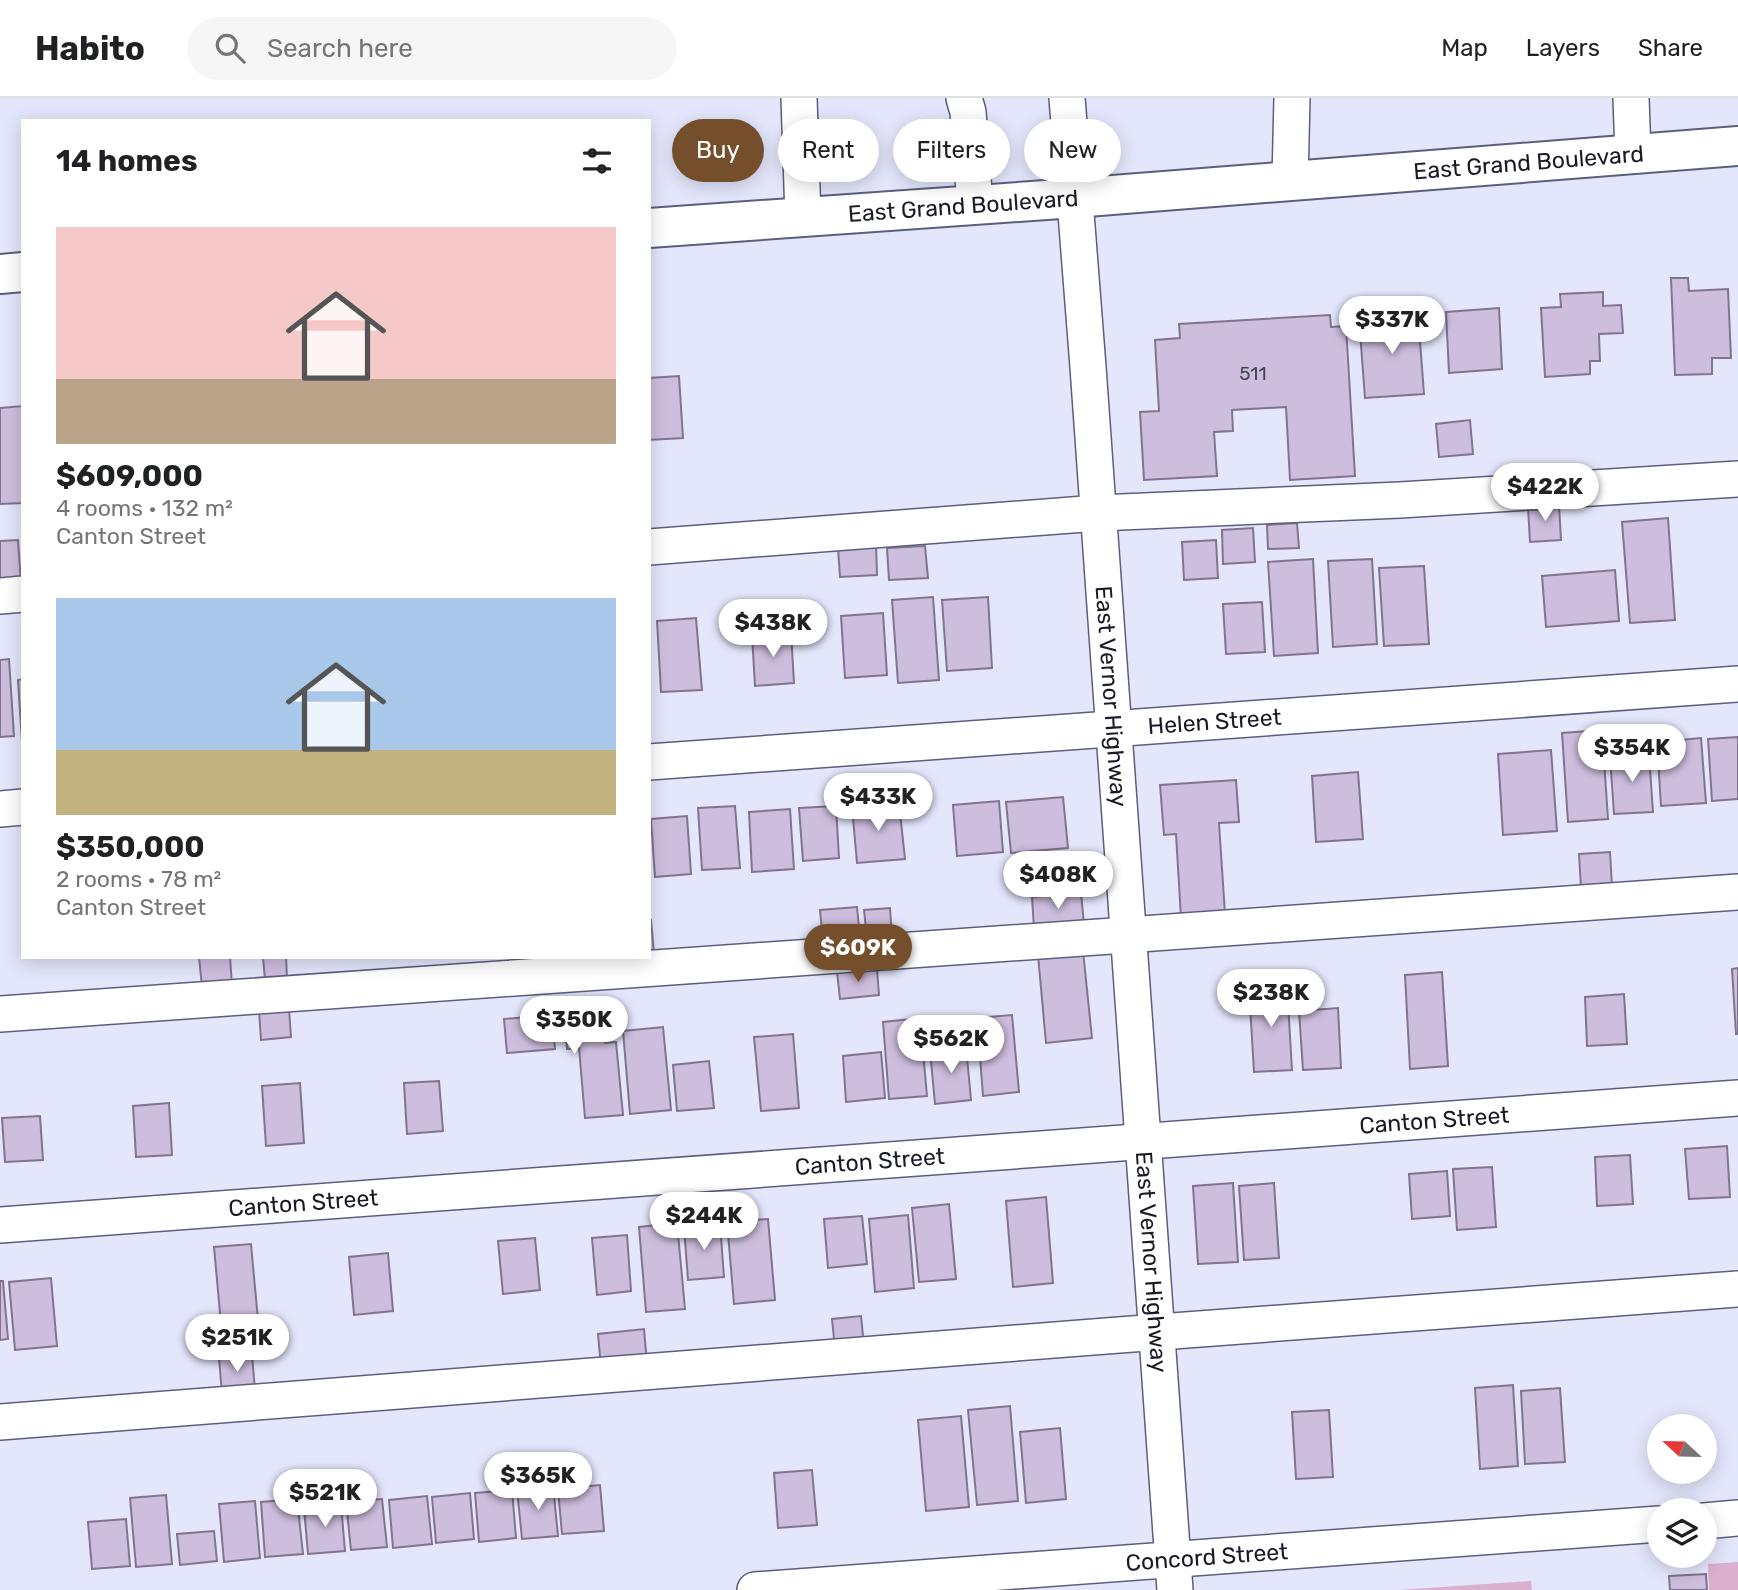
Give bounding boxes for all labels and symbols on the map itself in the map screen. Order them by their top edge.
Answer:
street label: East Grand Boulevard [1412,139,1645,185]
street label: East Grand Boulevard [847,184,1079,228]
pin: $337K [1343,296,1441,356]
house number: 511 [1239,362,1267,385]
pin: $422K [1496,464,1594,523]
street label: East Vernor Highway [1090,585,1133,808]
pin: $438K [724,600,822,659]
street label: Helen Street [1147,703,1282,740]
pin: $354K [1583,724,1681,784]
pin: $433K [829,774,927,833]
pin: $408K [1009,852,1107,911]
pin: $609K [809,924,907,984]
pin: $238K [1222,970,1320,1029]
pin: $350K [525,996,623,1056]
pin: $562K [902,1016,1000,1075]
street label: Canton Street [1358,1101,1510,1140]
street label: Canton Street [794,1142,946,1181]
street label: East Vernor Highway [1130,1150,1174,1374]
street label: Canton Street [227,1183,379,1222]
pin: $244K [655,1192,753,1252]
pin: $251K [188,1314,286,1374]
north arrow [1647,1414,1717,1484]
pin: $365K [489,1452,587,1512]
pin: $521K [276,1470,374,1529]
street label: Concord Street [1125,1537,1289,1577]

